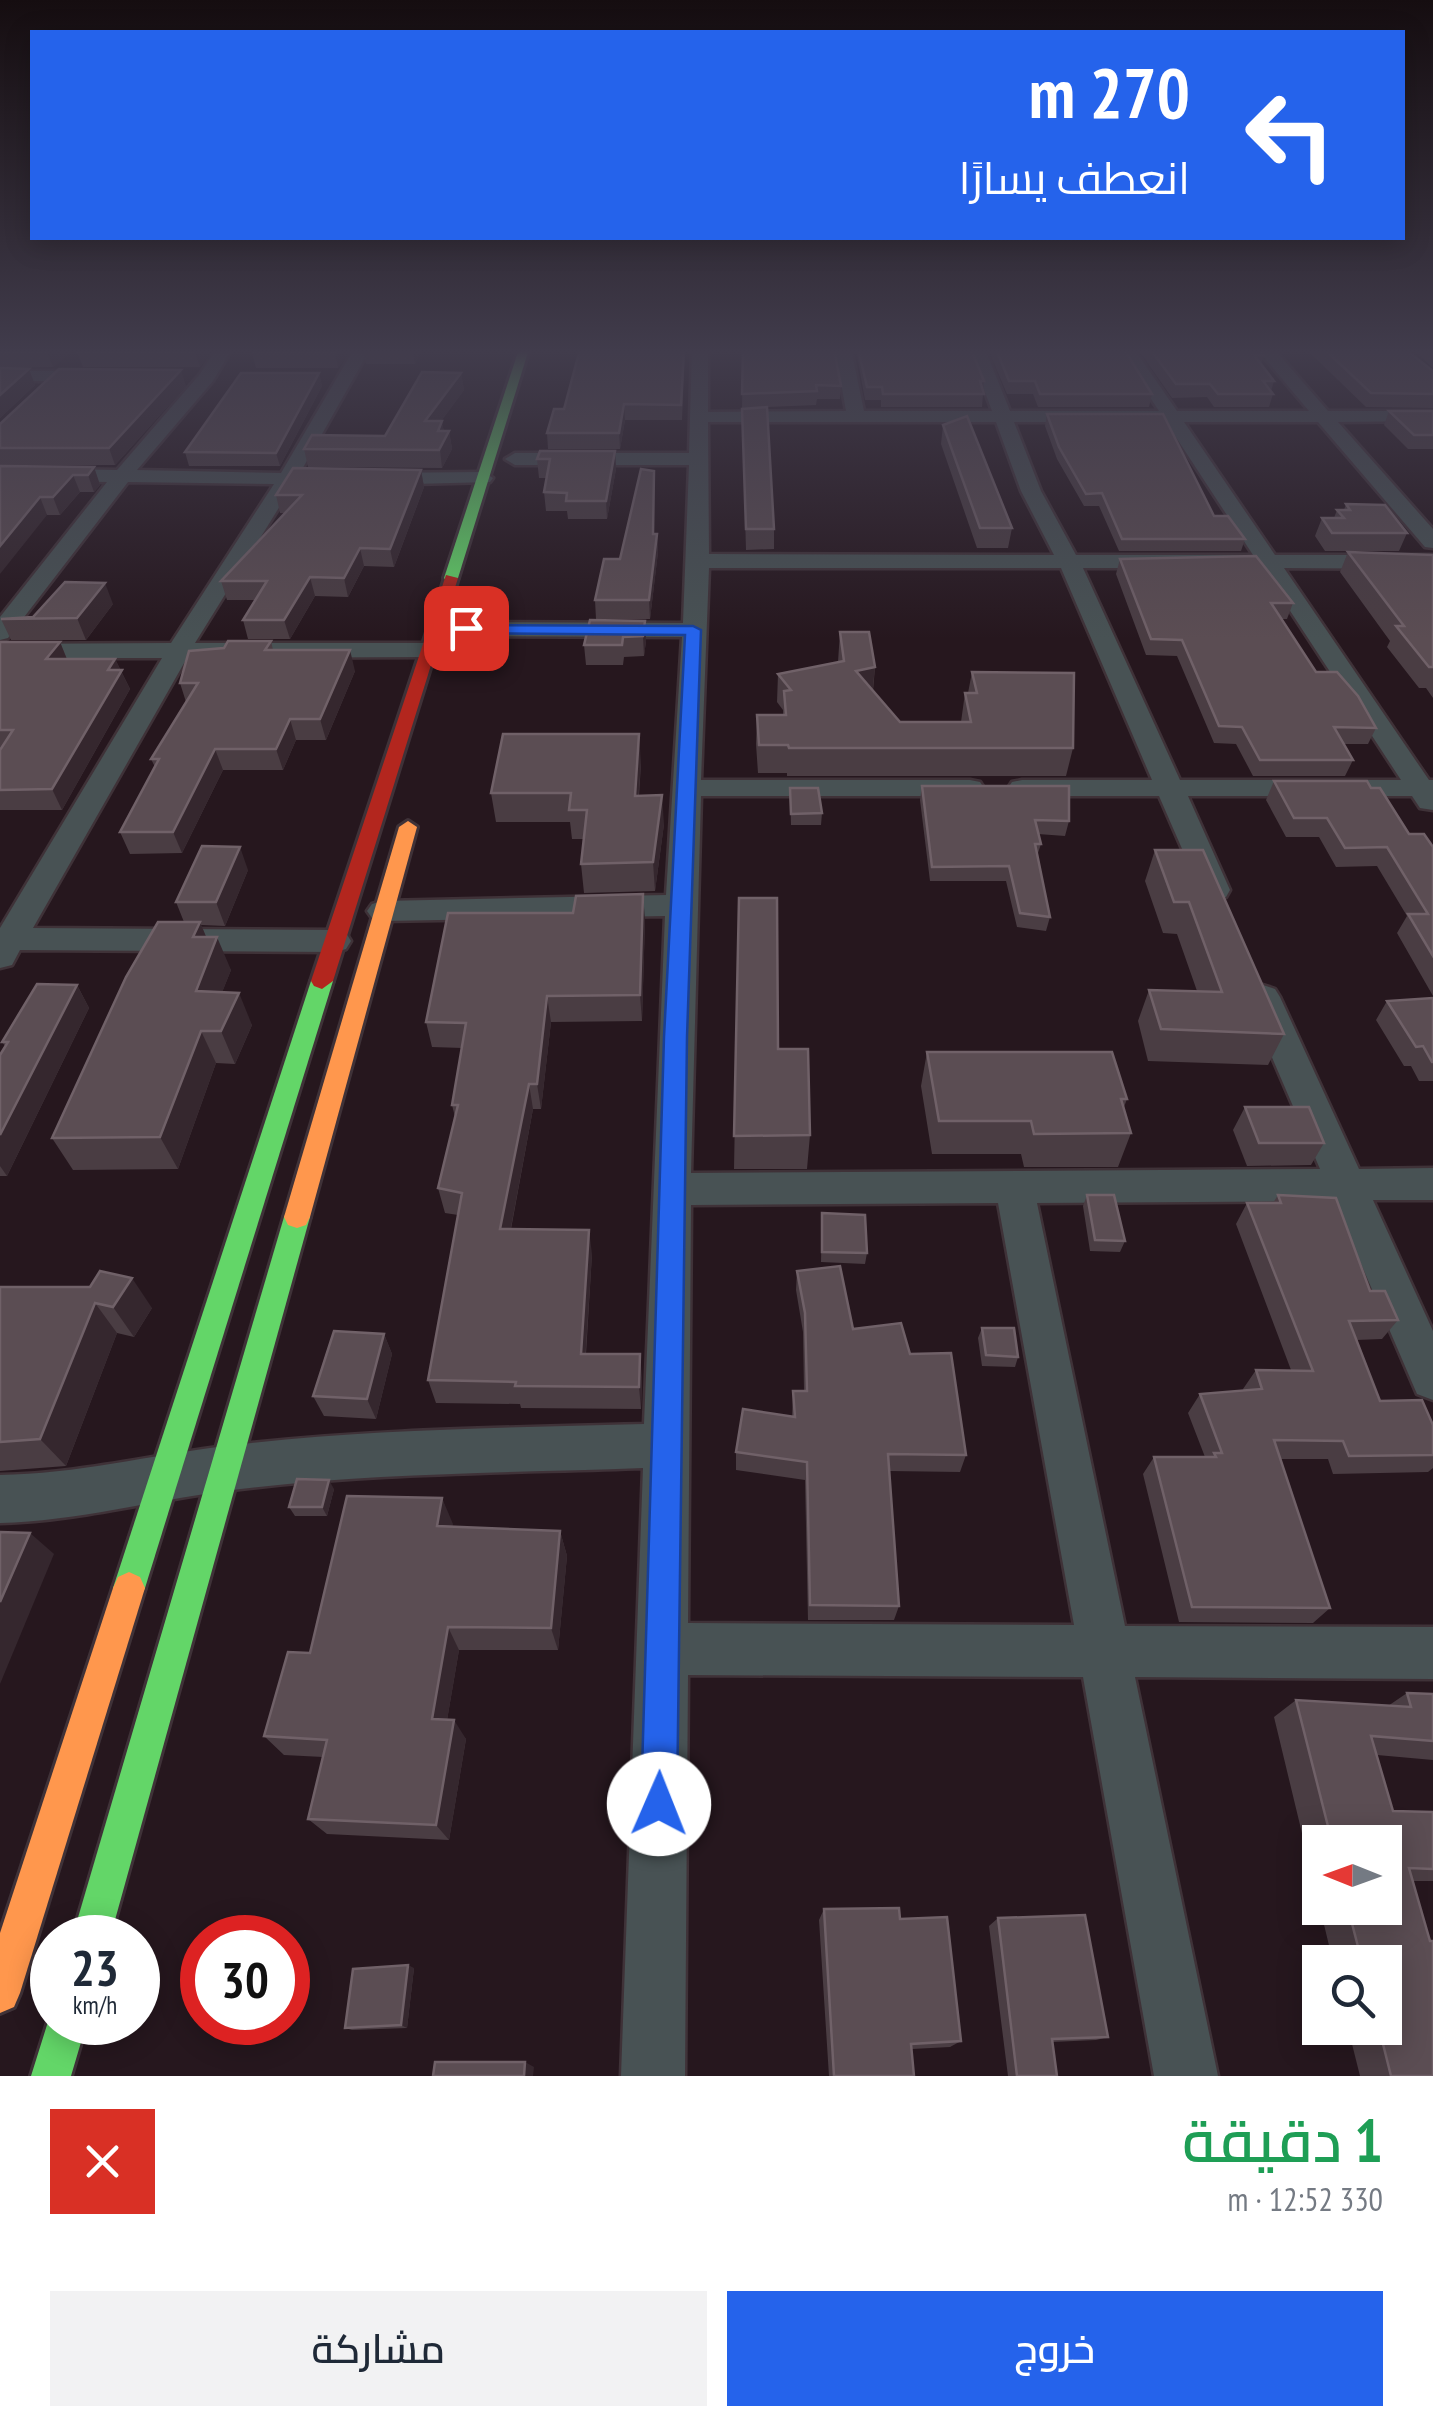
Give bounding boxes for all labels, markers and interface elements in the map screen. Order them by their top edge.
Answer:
text: 270 m [1029,47,1190,137]
icon: left [1225,70,1355,200]
text: انعطف يسارًا [959,148,1190,206]
pin [424,586,509,671]
icon: arrive [439,601,494,656]
position arrow [607,1752,711,1856]
north arrow [1302,1825,1402,1925]
map controls [1302,1825,1402,2045]
speed limit sign: 30 [180,1915,310,2045]
text: 23 [71,1935,119,2000]
button: search [1302,1945,1402,2045]
text: km/h [73,1989,117,2021]
text: 1 دقيقة [1182,2101,1383,2179]
button: close [50,2109,155,2214]
text: 330 m · 12:52 [1228,2178,1383,2220]
button: مشاركة [50,2291,707,2406]
button: خروج [727,2291,1383,2406]

